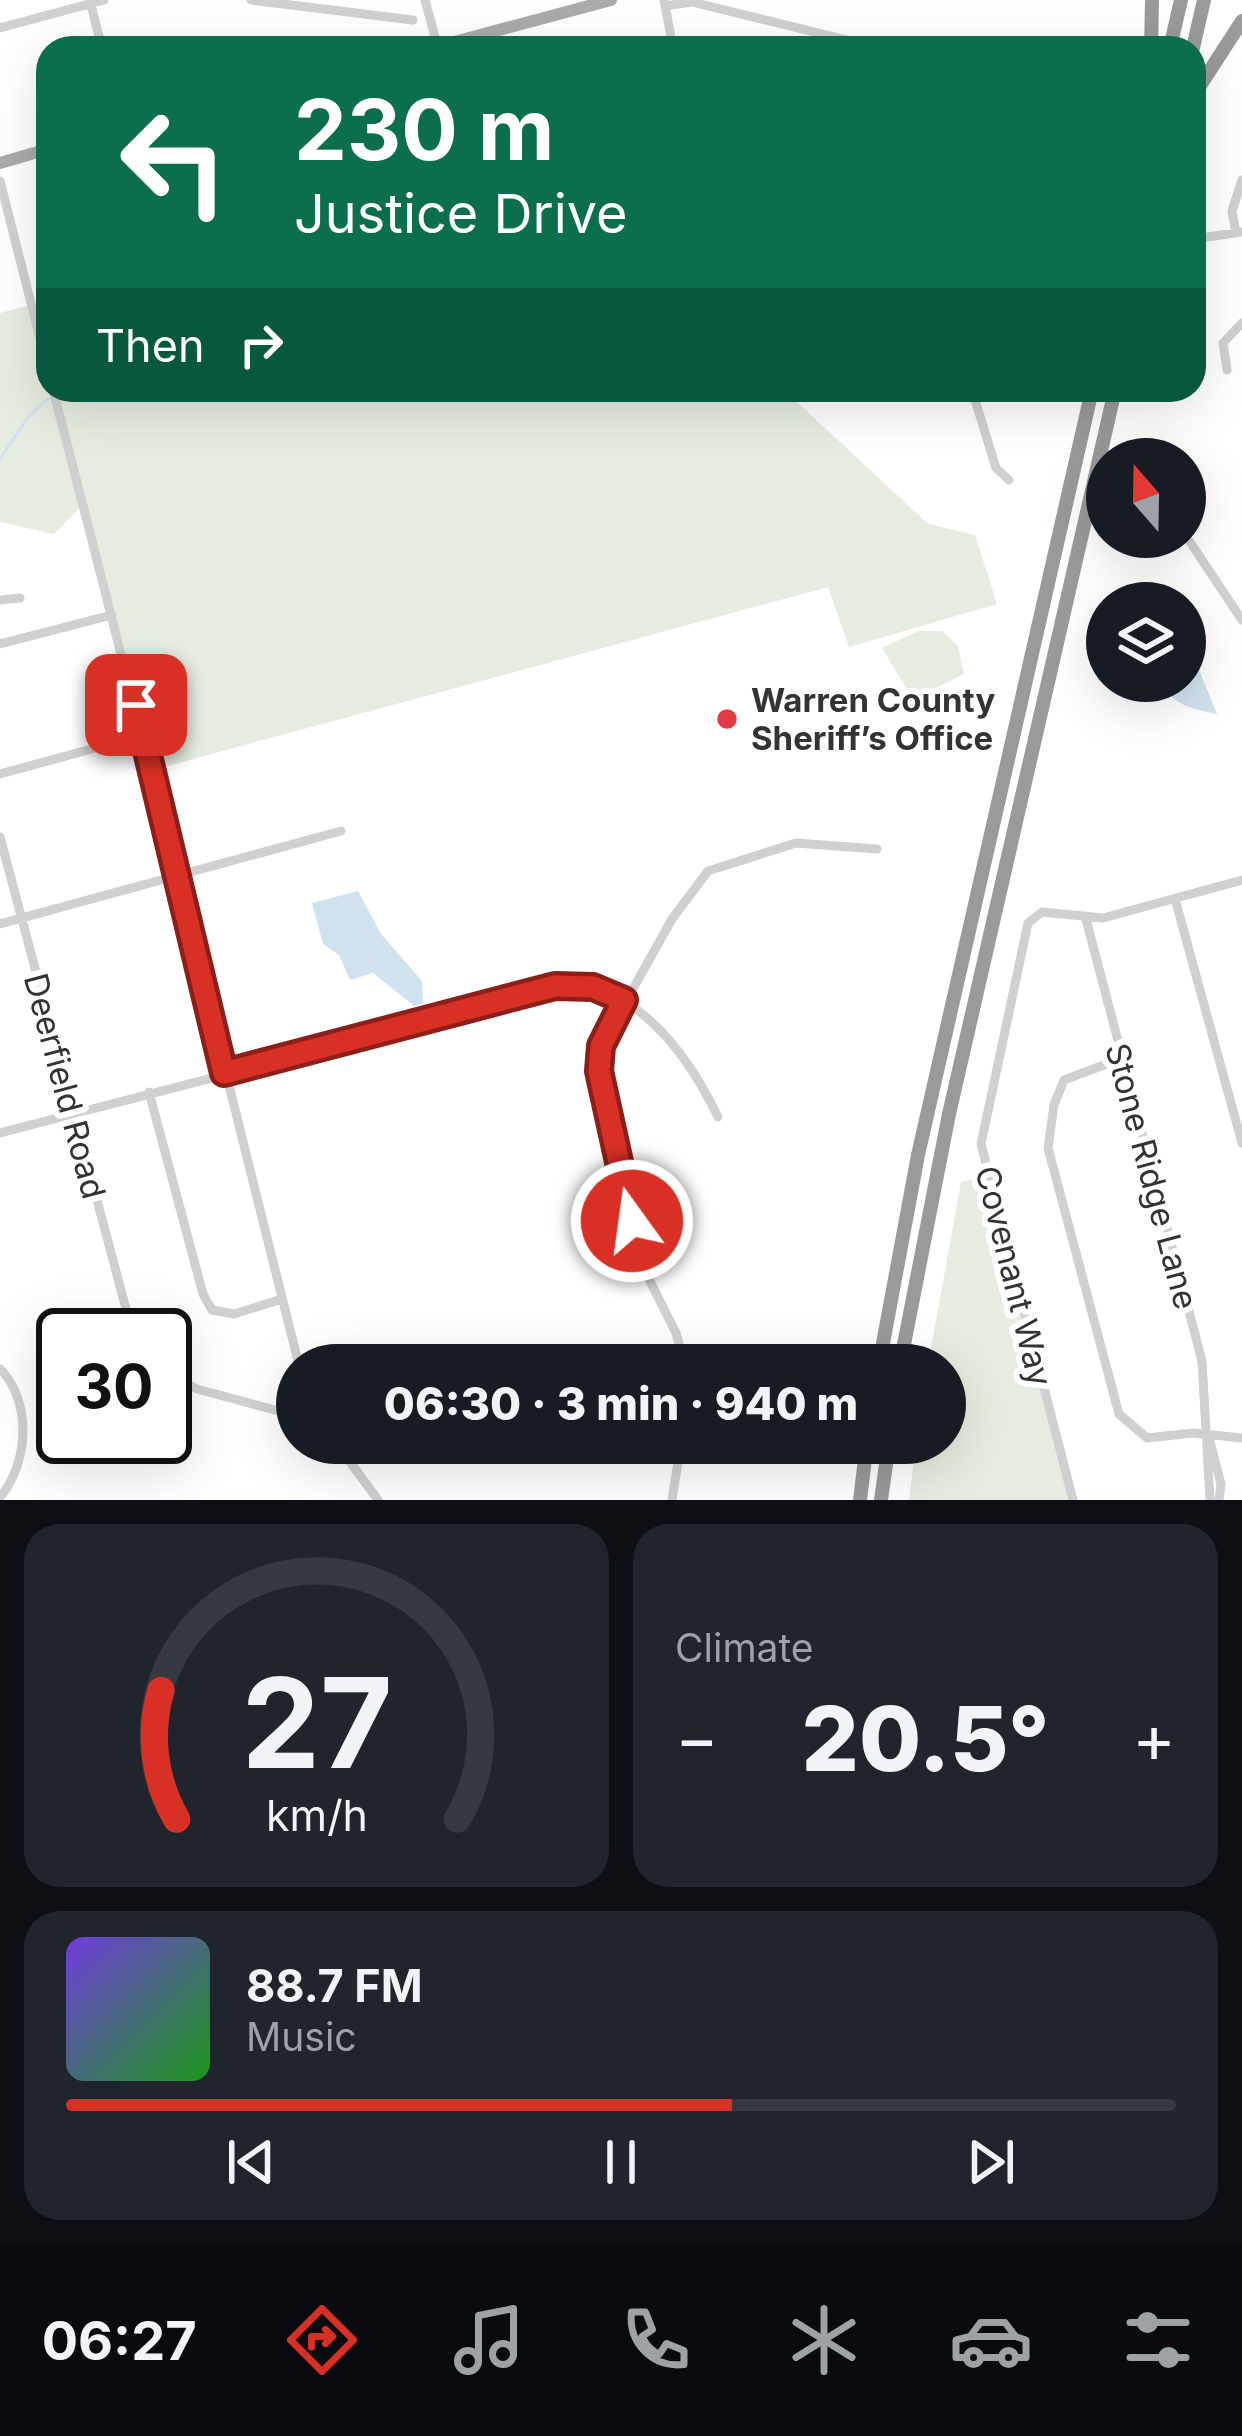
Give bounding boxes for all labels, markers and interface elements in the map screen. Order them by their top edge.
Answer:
text: 230 m [294,79,554,180]
icon: left [96,84,252,240]
text: Justice Drive [294,181,628,246]
icon: right [228,312,294,378]
text: Then [96,318,204,373]
north arrow [1086,438,1206,558]
map controls [1086,438,1206,702]
button: layers [1086,582,1206,702]
pin [85,654,187,756]
icon: arrive [103,672,169,738]
place label: Warren County Sheriff’s Office [751,680,995,758]
marker: Warren County Sheriff’s Office [714,706,740,732]
street label: Deerfield Road [16,969,114,1203]
street label: Stone Ridge Lane [1097,1039,1207,1313]
position arrow [569,1158,695,1284]
street label: Covenant Way [967,1162,1061,1390]
speed limit sign: 30 [36,1308,192,1464]
text: 06:30 · 3 min · 940 m [384,1376,858,1431]
text: Climate [675,1624,814,1671]
text: 27 [241,1647,392,1798]
text: 20.5° [802,1684,1049,1793]
text: − [675,1698,719,1778]
text: + [1132,1698,1176,1778]
text: km/h [266,1788,367,1840]
text: 88.7 FM [246,1958,423,2013]
text: Music [246,2013,357,2060]
icon: previous [218,2129,284,2195]
icon: pause [588,2129,654,2195]
icon: next [958,2129,1024,2195]
icon: directions [280,2298,364,2382]
icon: music [447,2298,531,2382]
icon: phone [614,2298,698,2382]
icon: climate [782,2298,866,2382]
icon: car [949,2298,1033,2382]
icon: filters [1116,2298,1200,2382]
text: 06:27 [42,2308,197,2373]

